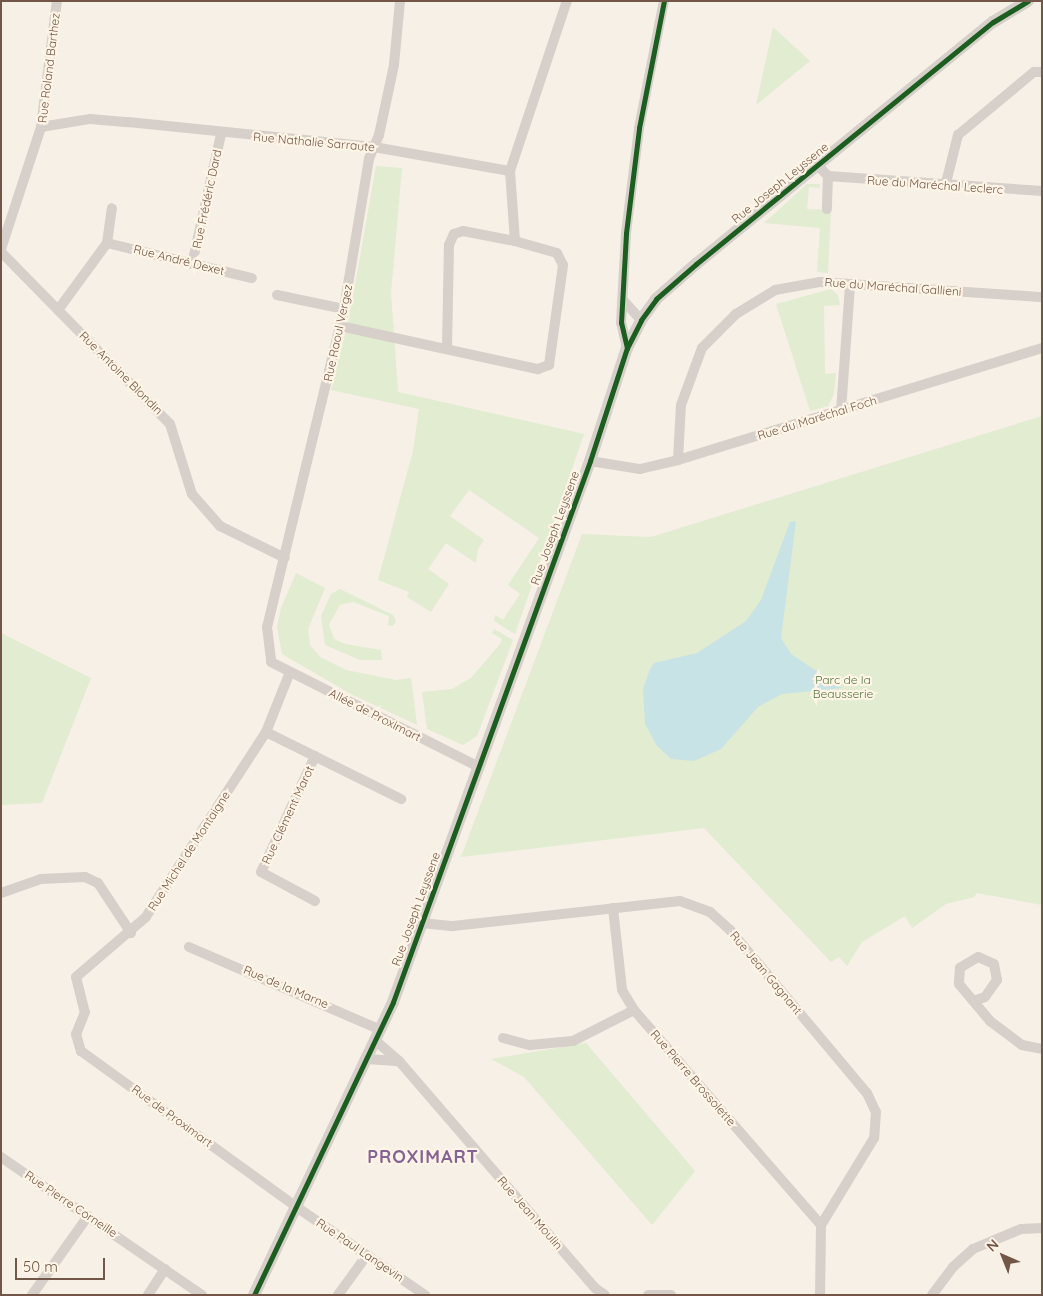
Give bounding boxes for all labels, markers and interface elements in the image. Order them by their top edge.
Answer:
street label: Rue Roland Barthez [35,12,63,124]
street label: Rue Nathalie Sarraute [252,130,376,154]
street label: Rue Joseph Leyssene [729,140,831,226]
street label: Rue Frédéric Dard [189,148,225,250]
street label: Rue du Maréchal Leclerc [866,173,1004,197]
street label: Rue André Dexet [132,242,226,278]
street label: Rue du Maréchal Gallieni [824,275,962,299]
street label: Rue Raoul Vergez [321,283,355,383]
street label: Rue Antoine Blondin [76,328,166,418]
street label: Rue du Maréchal Foch [756,393,878,443]
street label: Rue Joseph Leyssene [528,469,582,587]
park label: Parc de la Beausserie [813,673,873,701]
street label: Allée de Proximart [327,686,423,744]
street label: Rue Clément Marot [259,764,317,866]
street label: Rue Michel de Montaigne [145,789,233,913]
street label: Rue Joseph Leyssene [389,850,443,968]
street label: Rue Jean Gagnant [727,928,805,1018]
street label: Rue de la Marne [241,963,331,1011]
street label: Rue Pierre Brossolette [647,1027,739,1129]
street label: Rue de Proximart [129,1082,215,1150]
district label: PROXIMART [366,1146,480,1168]
street label: Rue Pierre Corneille [22,1168,120,1240]
street label: Rue Jean Moulin [494,1173,566,1253]
street label: Rue Paul Langevin [314,1215,406,1285]
north arrow [978,1231,1028,1281]
text: N [983,1235,1003,1255]
scale bar [18,1248,108,1280]
text: 50 m [23,1257,58,1276]

